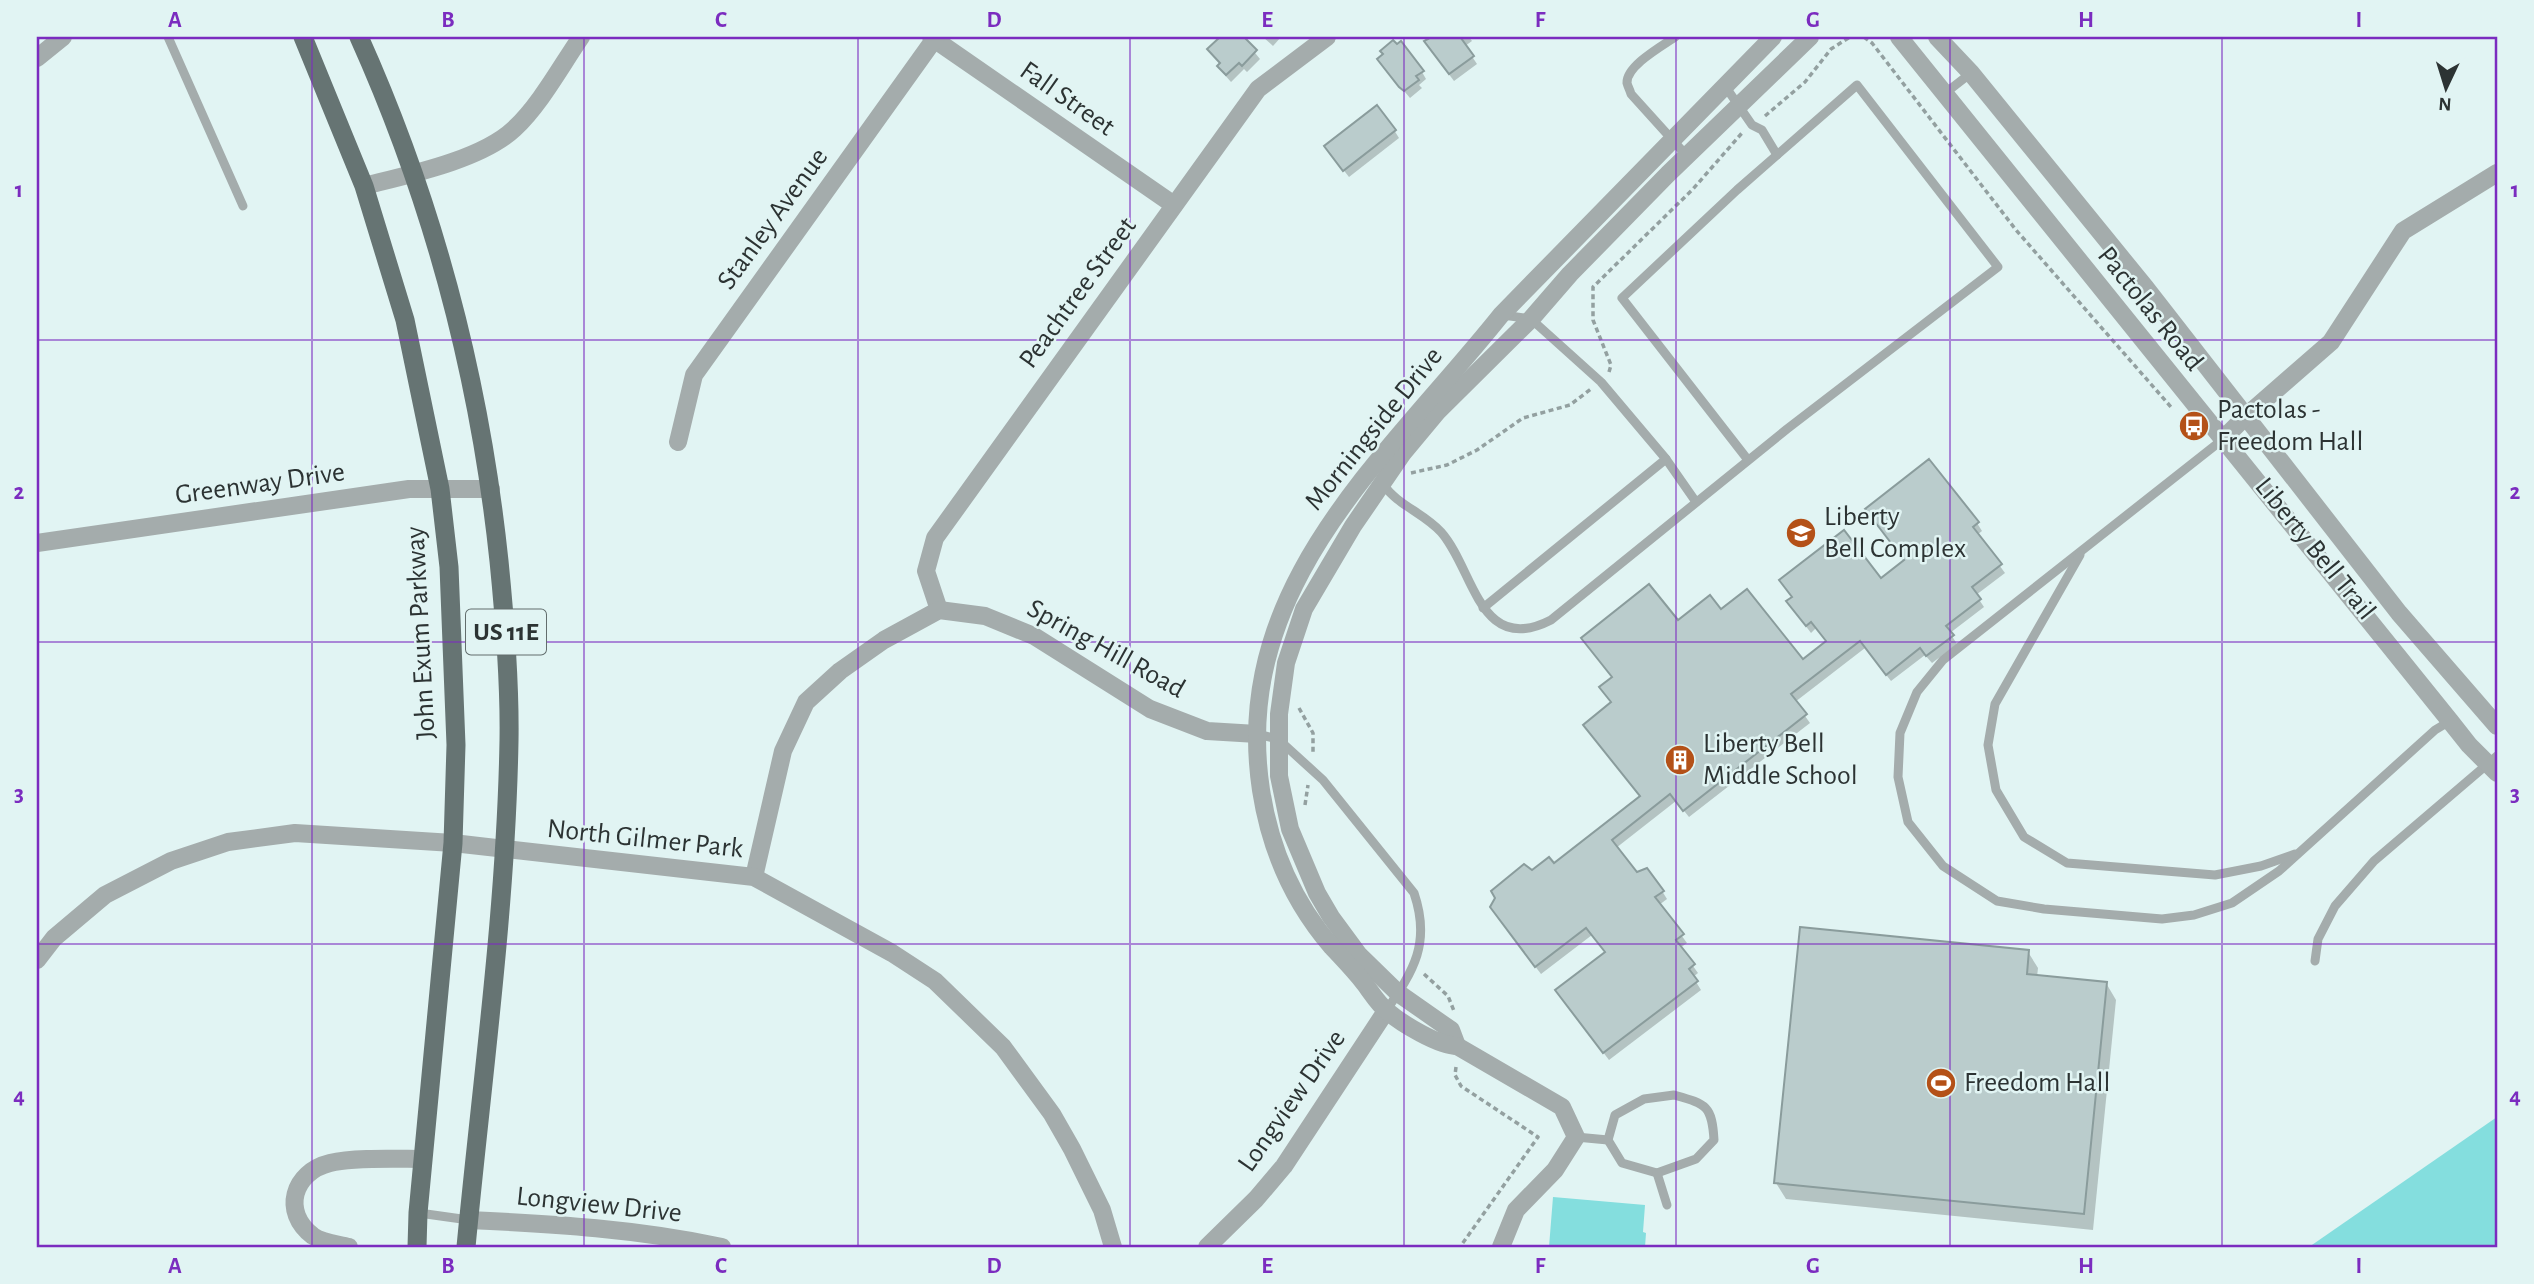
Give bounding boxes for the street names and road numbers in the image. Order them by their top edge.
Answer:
street label: Fall Street [1014,56,1120,142]
street label: Stanley Avenue [713,143,833,295]
street label: Peachtree Street [1014,212,1142,374]
street label: Pactolas Road [2092,242,2208,376]
street label: Morningside Drive [1300,342,1448,516]
street label: Greenway Drive [173,458,347,510]
street label: Liberty Bell Trail [2249,473,2381,625]
street label: John Exum Parkway [401,526,441,740]
street label: Spring Hill Road [1022,594,1190,704]
road number: US 11E [466,610,546,654]
street label: North Gilmer Park [546,815,745,863]
street label: Longview Drive [1233,1025,1351,1177]
street label: Longview Drive [515,1182,683,1228]

